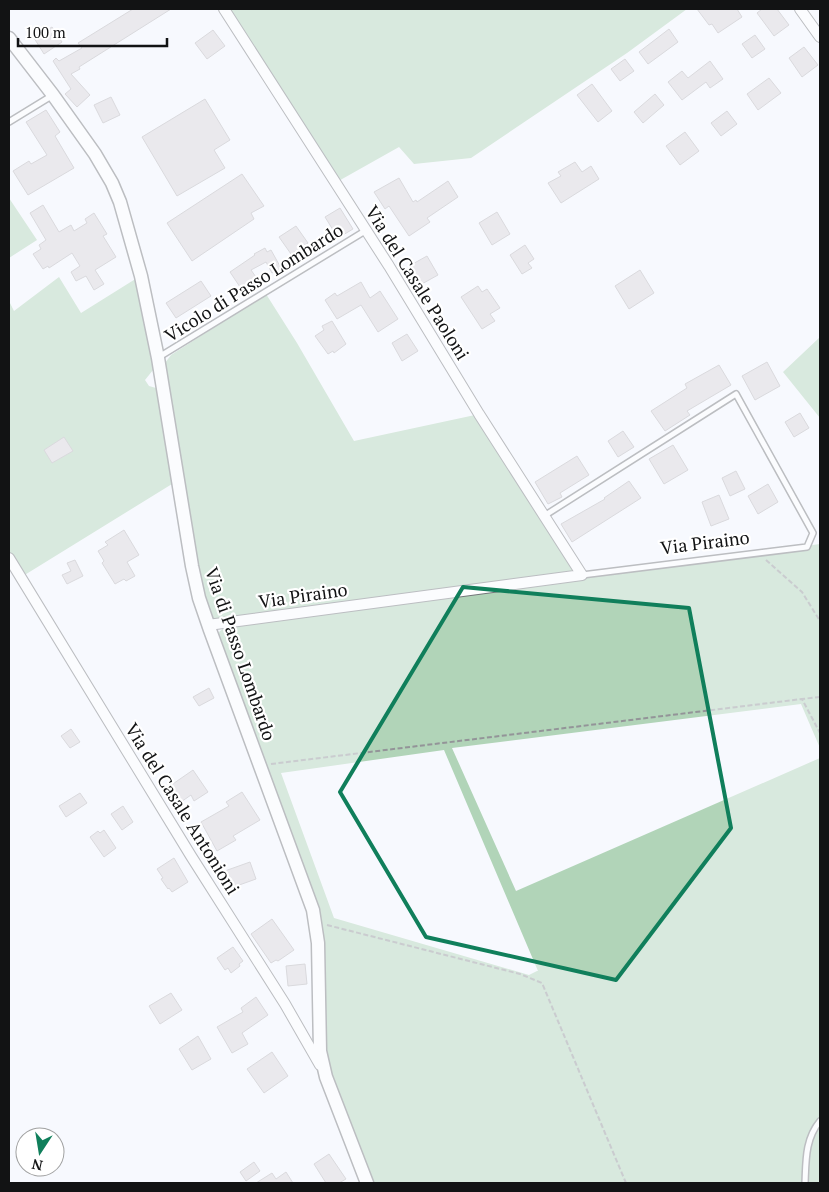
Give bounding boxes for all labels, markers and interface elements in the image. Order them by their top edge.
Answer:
scale bar [18,15,166,47]
text: 100 m [25,22,66,42]
street label: Via del Casale Paoloni [361,201,475,364]
street label: Vicolo di Passo Lombardo [160,217,347,347]
street label: Via Piraino [659,525,751,559]
street label: Via di Passo Lombardo [200,564,282,744]
street label: Via Piraino [257,577,349,613]
street label: Via del Casale Antonioni [120,718,245,899]
north arrow [15,1127,65,1177]
text: N [30,1155,44,1176]

